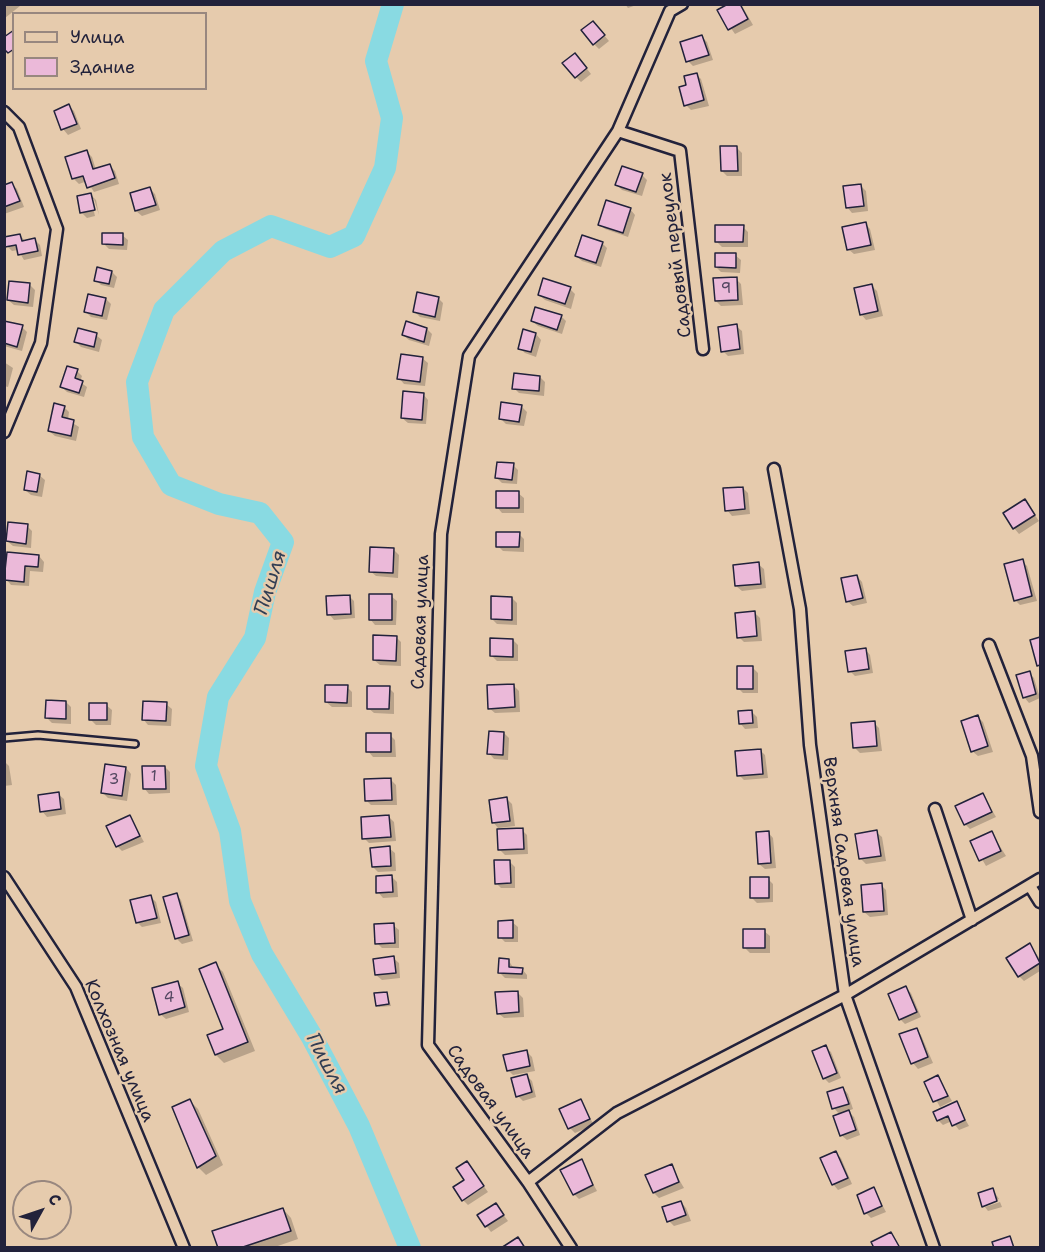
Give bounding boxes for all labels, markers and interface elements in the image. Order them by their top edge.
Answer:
legend [12,12,207,90]
text: Улица [70,25,124,49]
text: Здание [70,55,135,79]
street label: Садовый переулок [655,171,697,339]
house number: 9 [721,280,731,298]
water label: Пишля [250,548,292,618]
street label: Садовая улица [408,554,434,690]
street label: Верхняя Садовая улица [818,756,868,968]
house number: 1 [151,768,157,786]
house number: 3 [109,771,119,789]
street label: Колхозная улица [79,977,159,1125]
house number: 4 [164,989,174,1007]
water label: Пишля [300,1029,352,1099]
street label: Садовая улица [442,1041,538,1163]
north arrow [12,1180,72,1240]
text: С [43,1189,66,1210]

